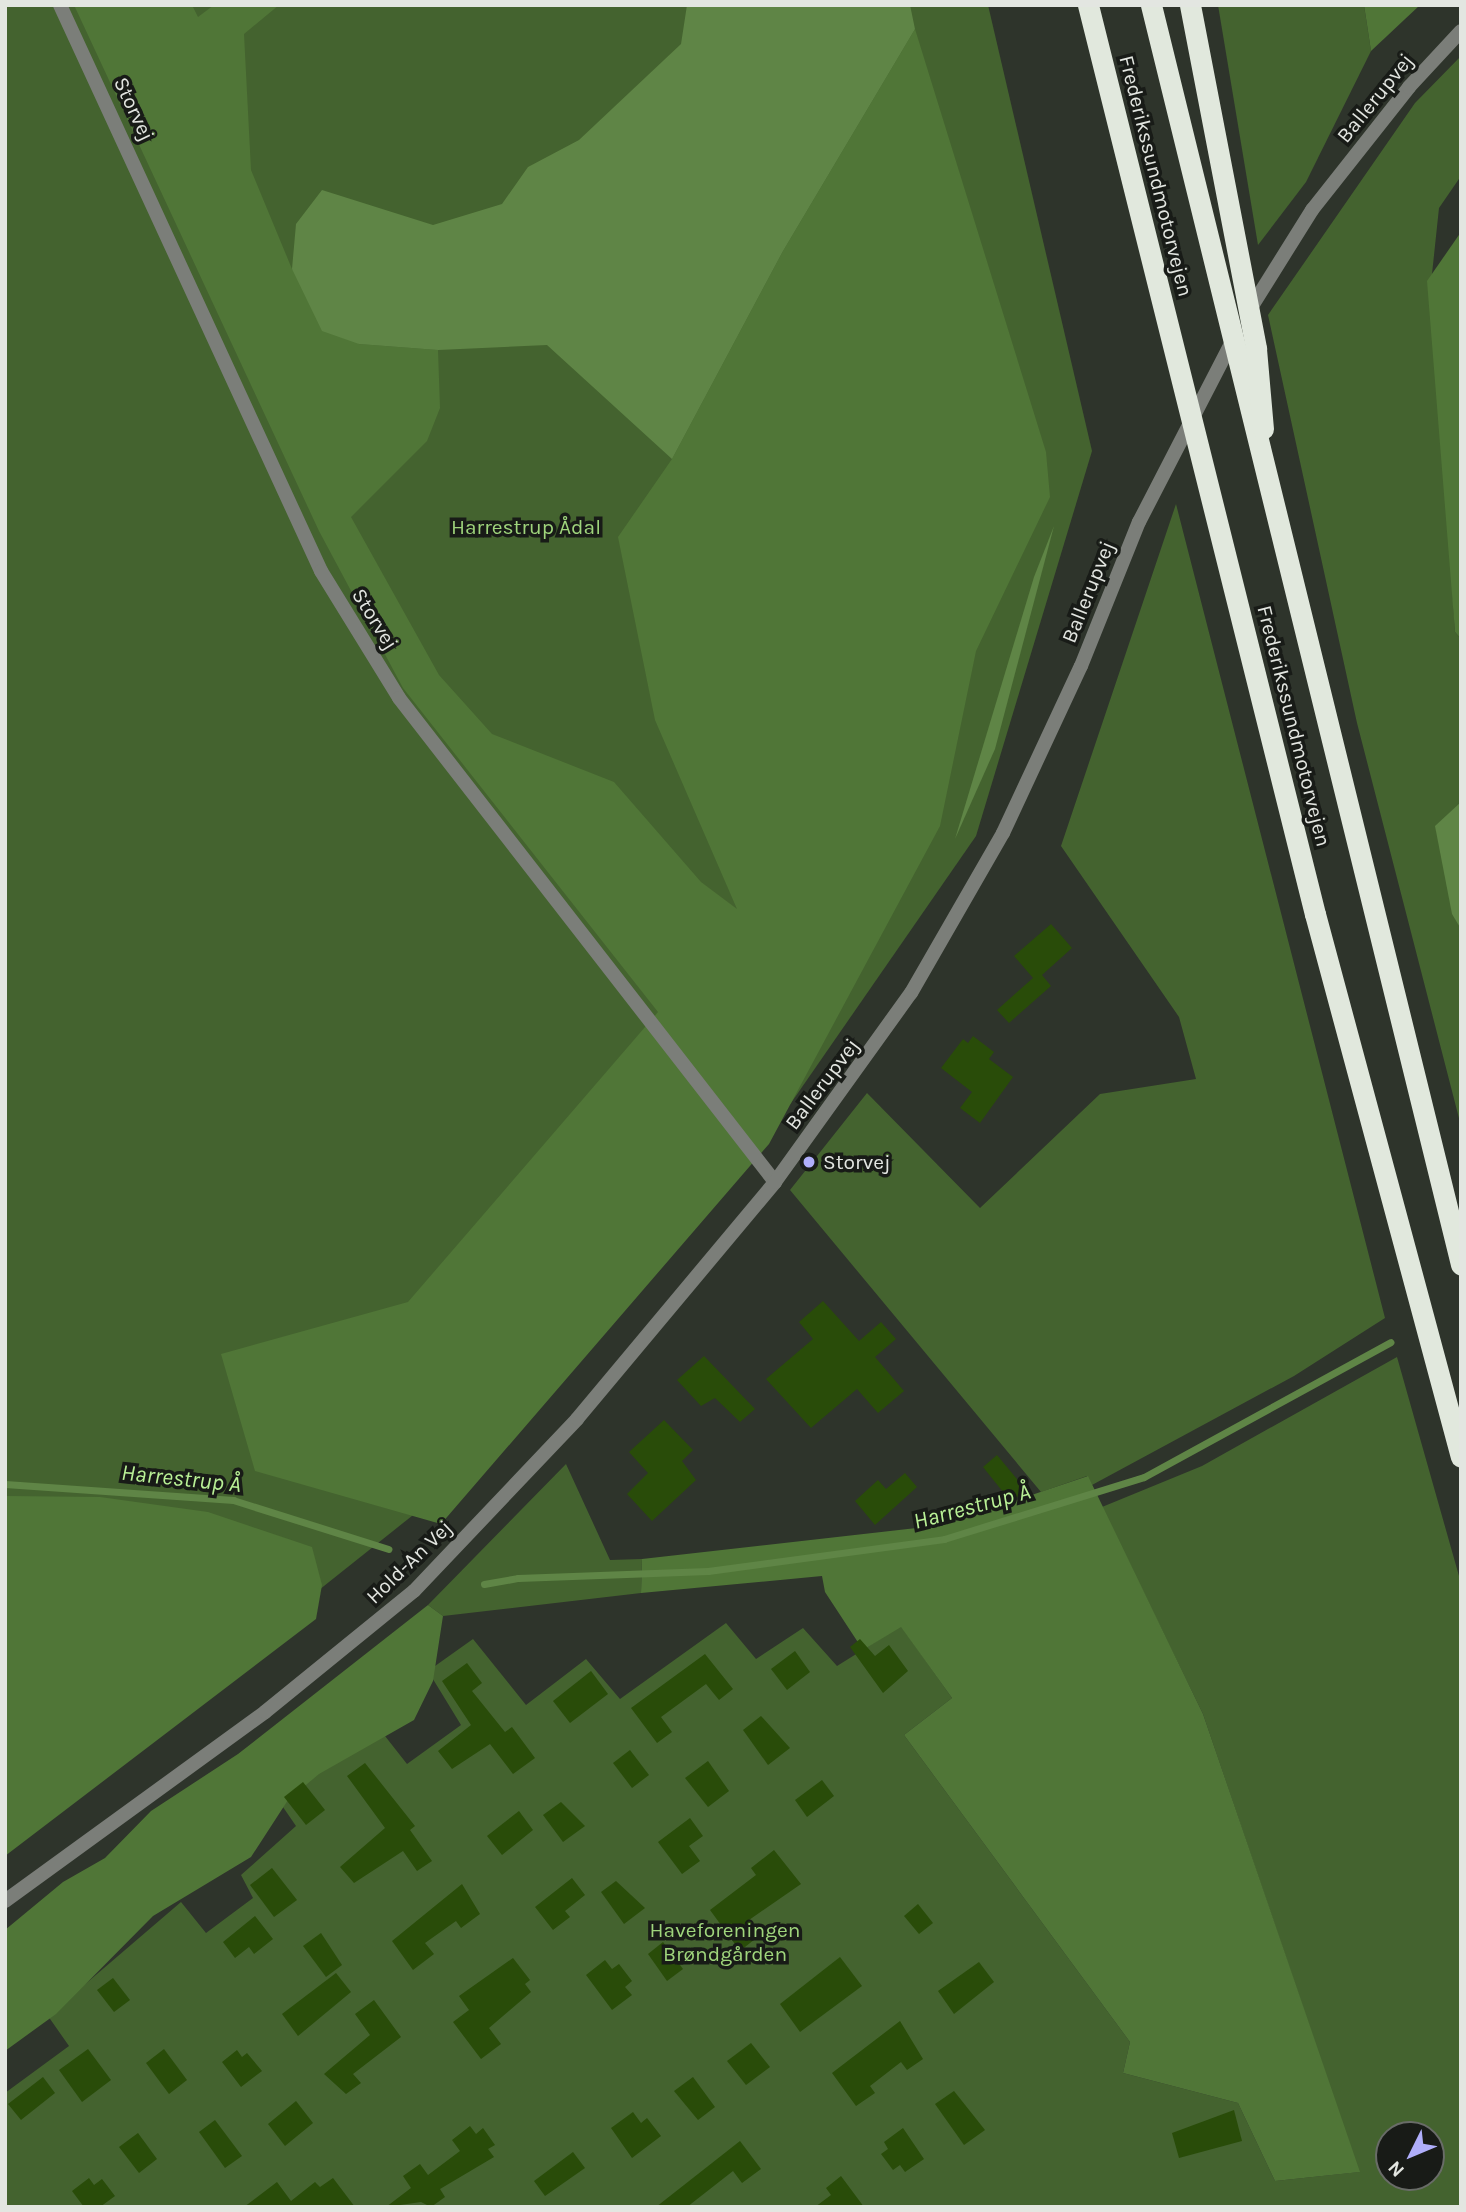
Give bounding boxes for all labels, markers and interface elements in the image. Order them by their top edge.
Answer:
street label: Ballerupvej [1331,48,1419,148]
street label: Frederikssundmotorvejen [1114,53,1198,299]
street label: Storvej [108,73,160,145]
park label: Harrestrup Ådal [451,514,601,540]
street label: Ballerupvej [1056,537,1120,647]
street label: Storvej [346,584,404,654]
street label: Frederikssundmotorvejen [1252,603,1336,849]
street label: Ballerupvej [780,1033,864,1135]
place label: Storvej [823,1149,891,1175]
marker: Storvej [801,1154,817,1170]
water label: Harrestrup Å [120,1459,242,1499]
water label: Harrestrup Å [910,1478,1034,1536]
street label: Hold-An Vej [361,1515,457,1609]
park label: Haveforeningen Brøndgården [650,1917,800,1967]
north arrow [1375,2121,1445,2191]
text: N [1383,2156,1409,2181]

